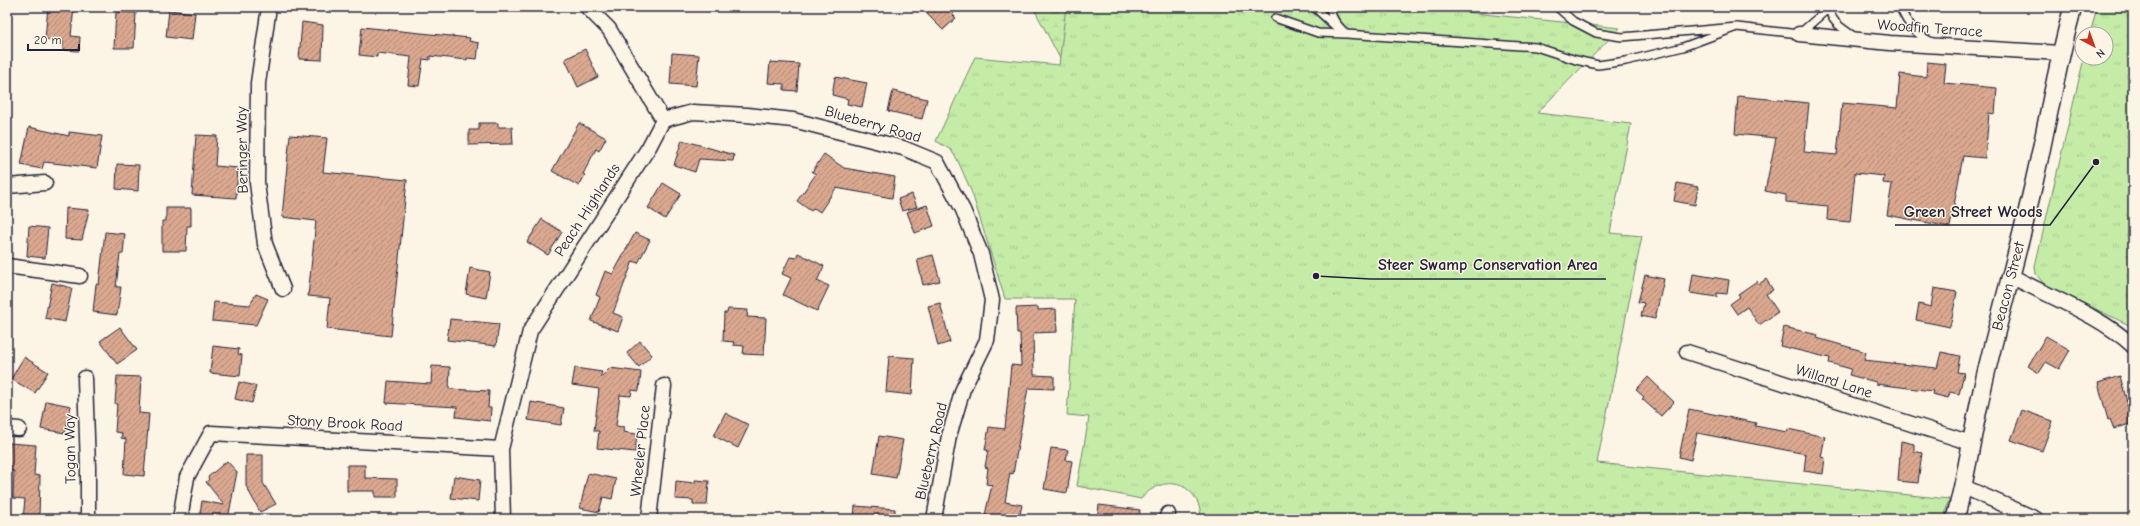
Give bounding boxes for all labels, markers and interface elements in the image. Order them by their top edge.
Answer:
street label: Woodfin Terrace [1877,15,1984,41]
scale bar [28,26,79,52]
north arrow [2074,26,2114,66]
text: 20 m [34,33,62,47]
text: N [2093,46,2107,60]
street label: Blueberry Road [823,102,923,146]
street label: Beringer Way [232,106,252,194]
street label: Peach Highlands [550,160,624,260]
callout: Green Street Woods [1895,197,2050,225]
text: Green Street Woods [1904,203,2042,221]
street label: Beacon Street [1988,239,2028,332]
callout: Steer Swamp Conservation Area [1370,251,1606,279]
text: Steer Swamp Conservation Area [1378,256,1598,274]
street label: Willard Lane [1793,360,1875,402]
street label: Blueberry Road [911,401,951,501]
street label: Wheeler Place [626,404,654,498]
street label: Stony Brook Road [287,411,403,435]
street label: Togan Way [60,414,80,484]

